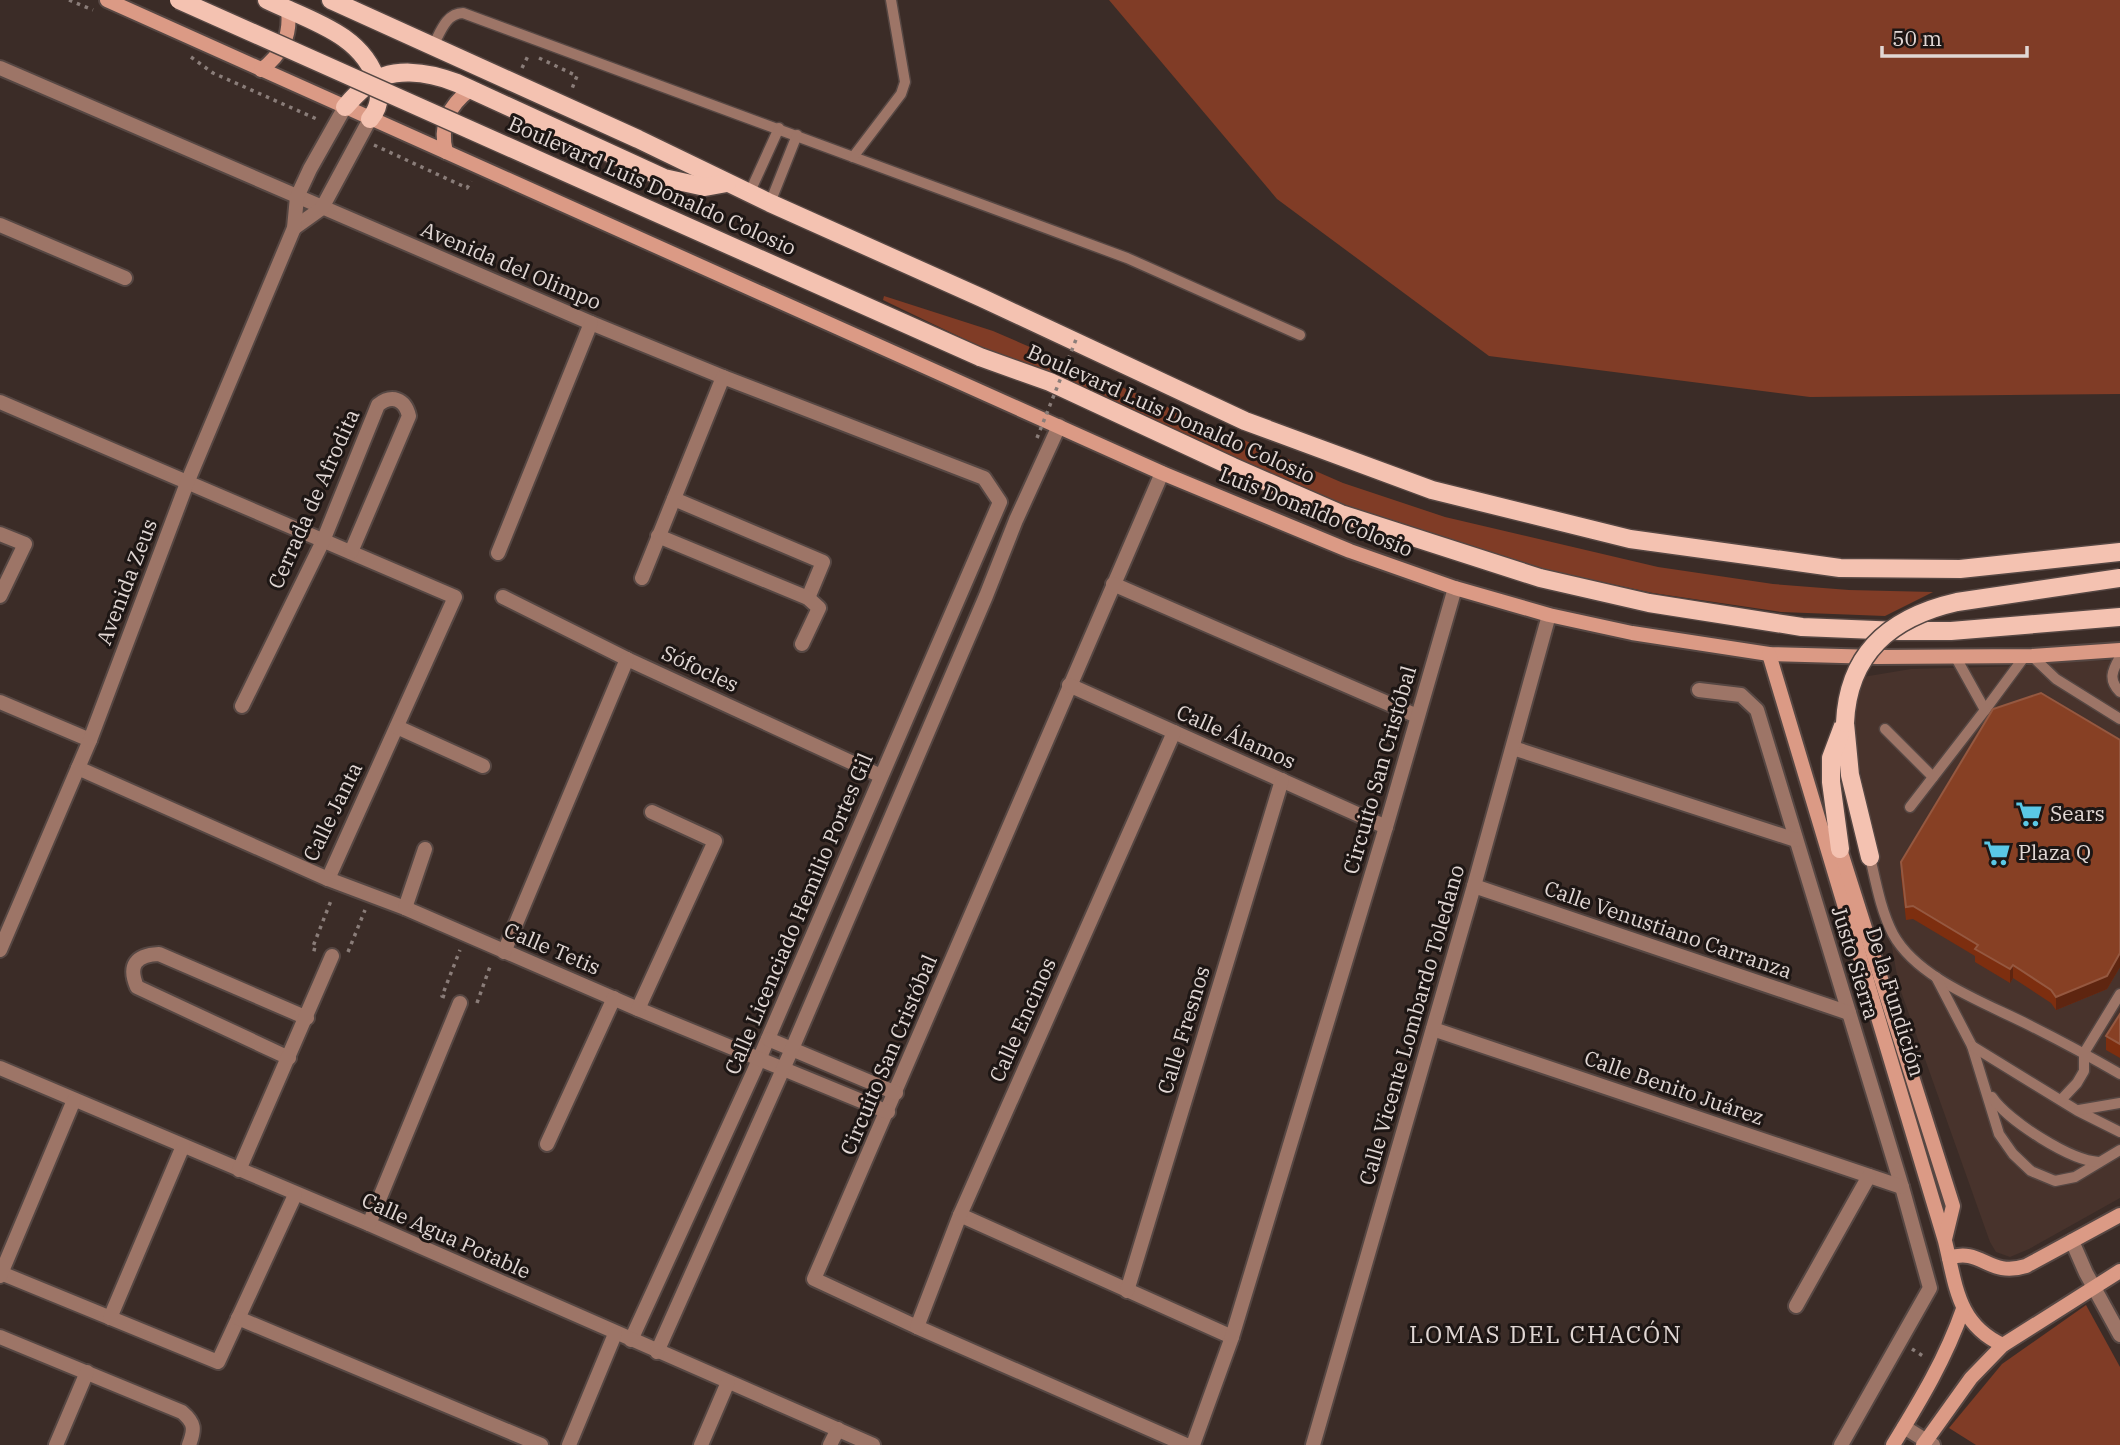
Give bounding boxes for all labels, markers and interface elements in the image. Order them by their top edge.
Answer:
scale bar [1882,14,2027,58]
text: 50 m [1892,24,1942,52]
street label: Boulevard Luis Donaldo Colosio [504,109,801,261]
street label: Avenida del Olimpo [417,214,606,316]
street label: Boulevard Luis Donaldo Colosio [1023,337,1320,489]
street label: Cerrada de Afrodita [261,404,365,593]
street label: Luis Donaldo Colosio [1215,459,1417,563]
street label: Avenida Zeus [89,515,163,649]
street label: Sófocles [657,638,743,698]
street label: Circuito San Cristóbal [1336,662,1422,877]
street label: Calle Álamos [1172,697,1300,775]
street label: Calle Licenciado Hemilio Portes Gil [718,749,879,1078]
street label: Calle Janta [296,757,368,866]
supermarket icon: Sears [2014,799,2044,829]
place label: Sears [2050,799,2105,827]
supermarket icon: Plaza Q [1982,838,2012,868]
place label: Plaza Q [2018,838,2091,866]
street label: Calle Vicente Lombardo Toledano [1352,861,1470,1188]
street label: Calle Venustiano Carranza [1541,873,1796,985]
street label: Justo Sierra [1825,903,1886,1023]
street label: Calle Tetis [500,915,605,981]
street label: De la Fundición [1860,924,1932,1080]
street label: Circuito San Cristóbal [833,950,943,1159]
street label: Calle Encinos [982,953,1062,1086]
street label: Calle Fresnos [1150,962,1216,1097]
street label: Calle Benito Juárez [1581,1043,1768,1131]
street label: Calle Agua Potable [358,1185,535,1285]
district label: LOMAS DEL CHACÓN [1409,1318,1683,1350]

